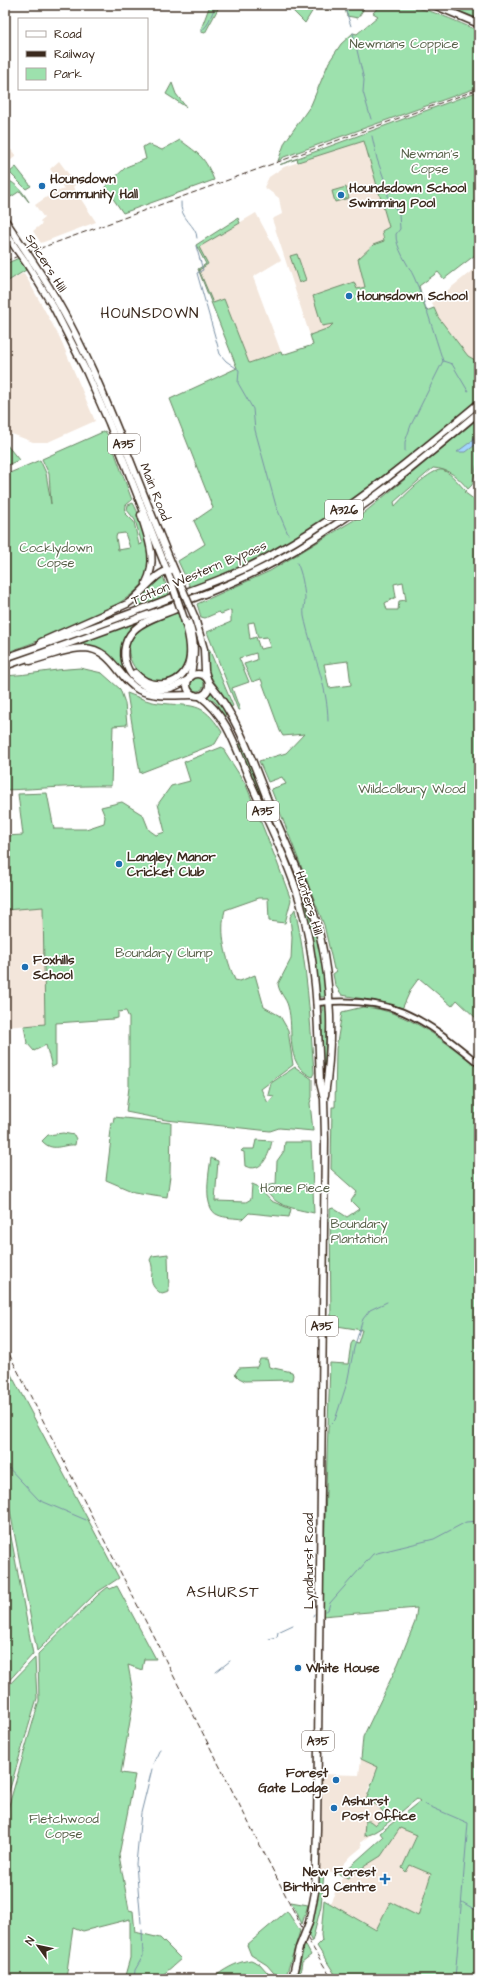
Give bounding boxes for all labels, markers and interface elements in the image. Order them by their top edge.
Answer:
legend [18,18,148,90]
text: Road [54,26,82,43]
park label: Newmans Coppice [350,35,458,53]
text: Railway [54,46,95,64]
text: Park [54,66,82,83]
park label: Newman's Copse [401,145,459,178]
place label: Hounsdown Community Hall [50,170,138,204]
place label: Houndsdown School Swimming Pool [348,179,466,214]
marker: Hounsdown Community Hall [37,181,47,191]
marker: Houndsdown School Swimming Pool [336,190,346,200]
street label: Spicers Hill [21,230,71,296]
place label: Hounsdown School [357,287,468,305]
marker: Hounsdown School [344,291,354,301]
district label: HOUNSDOWN [101,303,199,324]
road number: A35 [108,434,140,454]
street label: Main Road [135,460,175,524]
road number: A326 [325,500,363,520]
street label: Totton Western Bypass [129,536,270,611]
park label: Cocklydown Copse [20,539,93,572]
park label: Wildcolbury Wood [358,780,466,799]
road number: A35 [247,801,279,821]
place label: Langley Manor Cricket Club [127,848,216,881]
marker: Langley Manor Cricket Club [114,859,124,869]
street label: Hunters Hill [291,869,327,937]
park label: Boundary Clump [115,944,213,963]
place label: Foxhills School [32,951,75,984]
marker: Foxhills School [20,962,30,972]
park label: Home Piece [260,1179,330,1197]
park label: Boundary Plantation [330,1215,388,1248]
road number: A35 [306,1316,338,1336]
street label: Lyndhurst Road [300,1512,319,1609]
district label: ASHURST [186,1582,260,1603]
place label: White House [305,1659,379,1677]
marker: White House [293,1663,303,1673]
road number: A35 [302,1731,334,1751]
place label: Forest Gate Lodge [258,1764,329,1799]
marker: Forest Gate Lodge [331,1775,341,1785]
place label: Ashurst Post Office [342,1792,416,1825]
marker: Ashurst Post Office [329,1803,339,1813]
park label: Fletchwood Copse [29,1810,99,1843]
place label: New Forest Birthing Centre [283,1863,377,1898]
marker: New Forest Birthing Centre [379,1873,391,1885]
north arrow [18,1926,58,1966]
text: N [22,1934,38,1948]

